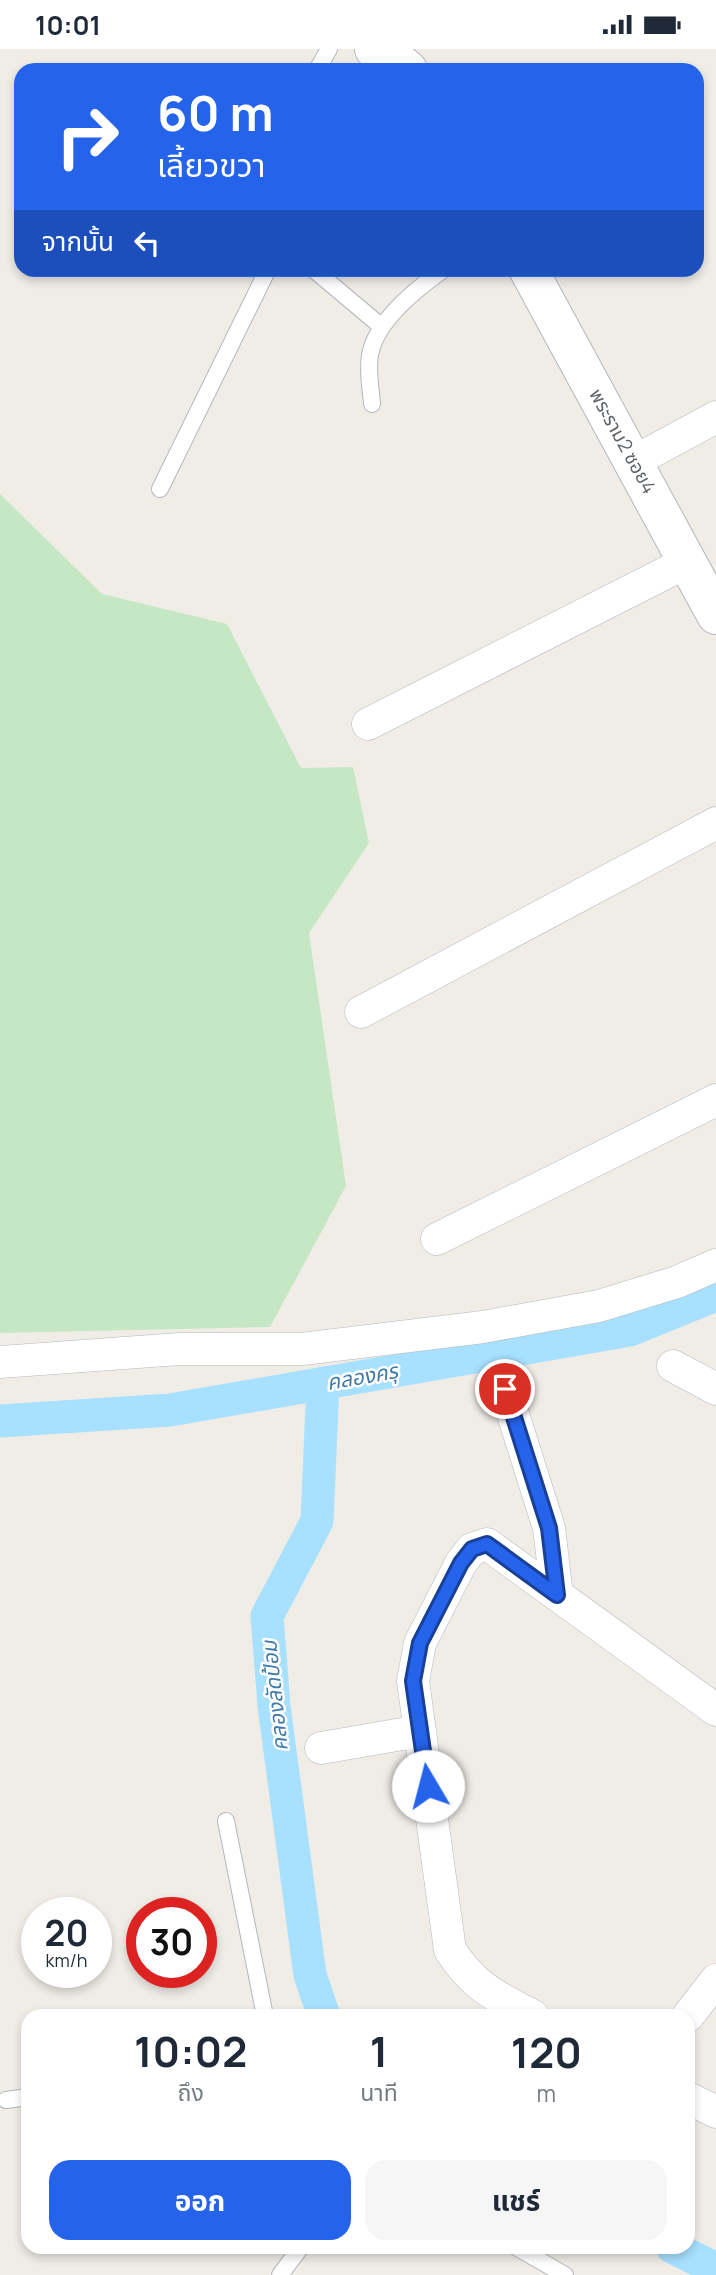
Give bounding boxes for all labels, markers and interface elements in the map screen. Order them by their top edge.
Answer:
text: 10:01 [35,7,101,43]
text: 60 m [157,79,274,146]
icon: right [42,91,133,182]
text: เลี้ยวขวา [157,143,265,187]
text: จากนั้น [42,223,114,259]
icon: left [128,224,166,262]
street label: พระราม2 ซอย4 [583,384,663,498]
water label: คลองครุ [324,1356,401,1396]
pin [475,1359,535,1419]
icon: arrive [486,1370,524,1408]
water label: คลองลัดป้อม [254,1637,294,1753]
position arrow [391,1749,465,1823]
speed limit sign: 30 [126,1897,217,1988]
text: 20 [45,1909,88,1957]
text: km/h [46,1948,87,1972]
text: 10:02 [134,2022,247,2080]
text: 1 [370,2022,388,2080]
text: 120 [511,2023,582,2081]
text: ถึง [178,2076,204,2108]
text: นาที [360,2076,398,2108]
text: m [537,2077,556,2109]
button: ออก [49,2160,351,2240]
button: แชร์ [365,2160,667,2240]

